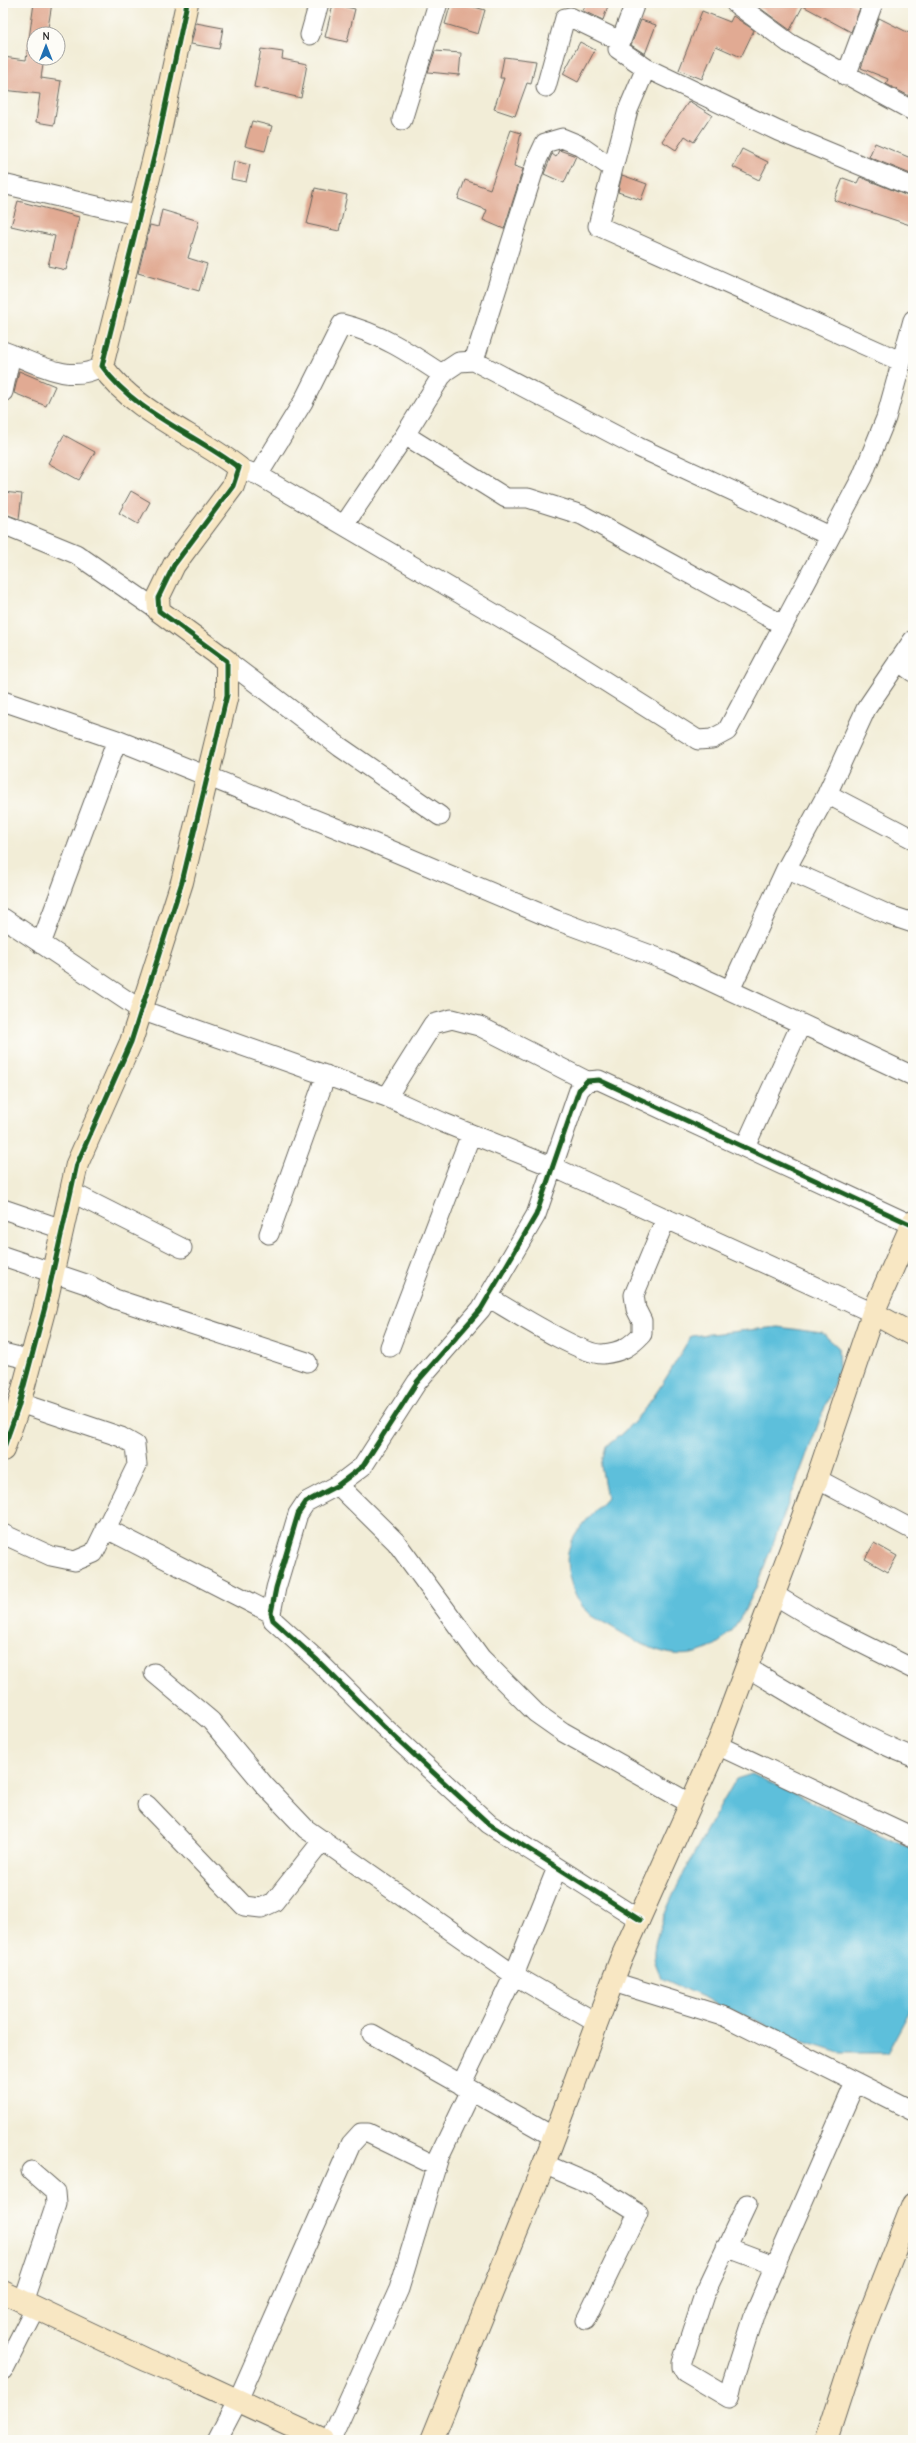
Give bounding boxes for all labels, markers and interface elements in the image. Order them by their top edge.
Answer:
north arrow [26,26,66,66]
text: N [42,30,50,43]

